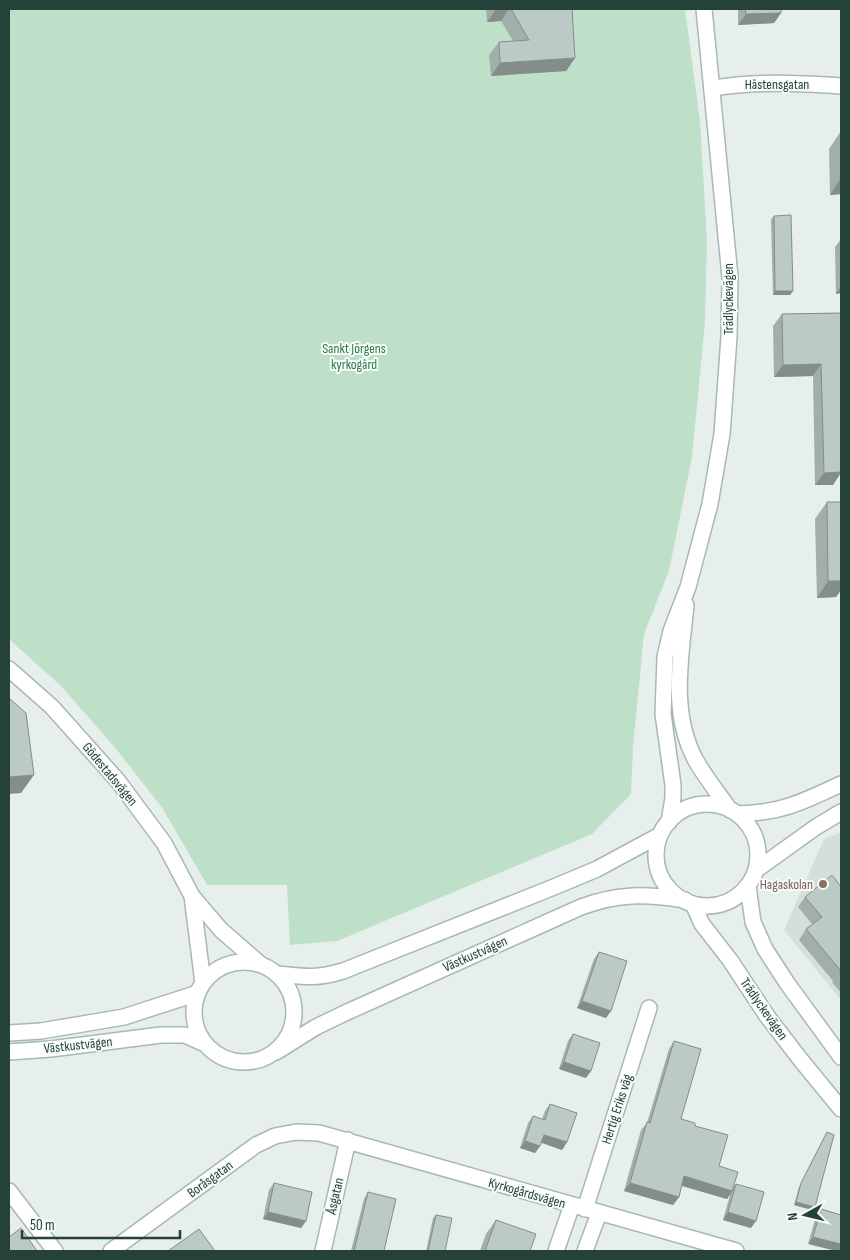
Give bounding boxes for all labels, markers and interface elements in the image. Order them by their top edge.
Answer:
street label: Håstensgatan [745,76,809,93]
street label: Trädlyckevägen [720,263,737,335]
park label: Sankt Jörgens kyrkogård [322,340,386,373]
street label: Gödestadsvägen [79,739,141,809]
place label: Hagaskolan [760,876,813,893]
marker: Hagaskolan [817,878,829,890]
street label: Västkustvägen [440,932,510,976]
street label: Trädlyckevägen [737,975,791,1043]
street label: Västkustvägen [43,1033,113,1057]
street label: Hertig Eriks väg [598,1071,636,1146]
street label: Boråsgatan [184,1157,236,1201]
street label: Kyrkogårdsvägen [486,1174,568,1212]
street label: Åsgatan [322,1176,347,1217]
north arrow [780,1190,830,1240]
scale bar [22,1208,180,1240]
text: N [784,1212,802,1222]
text: 50 m [30,1216,55,1235]

